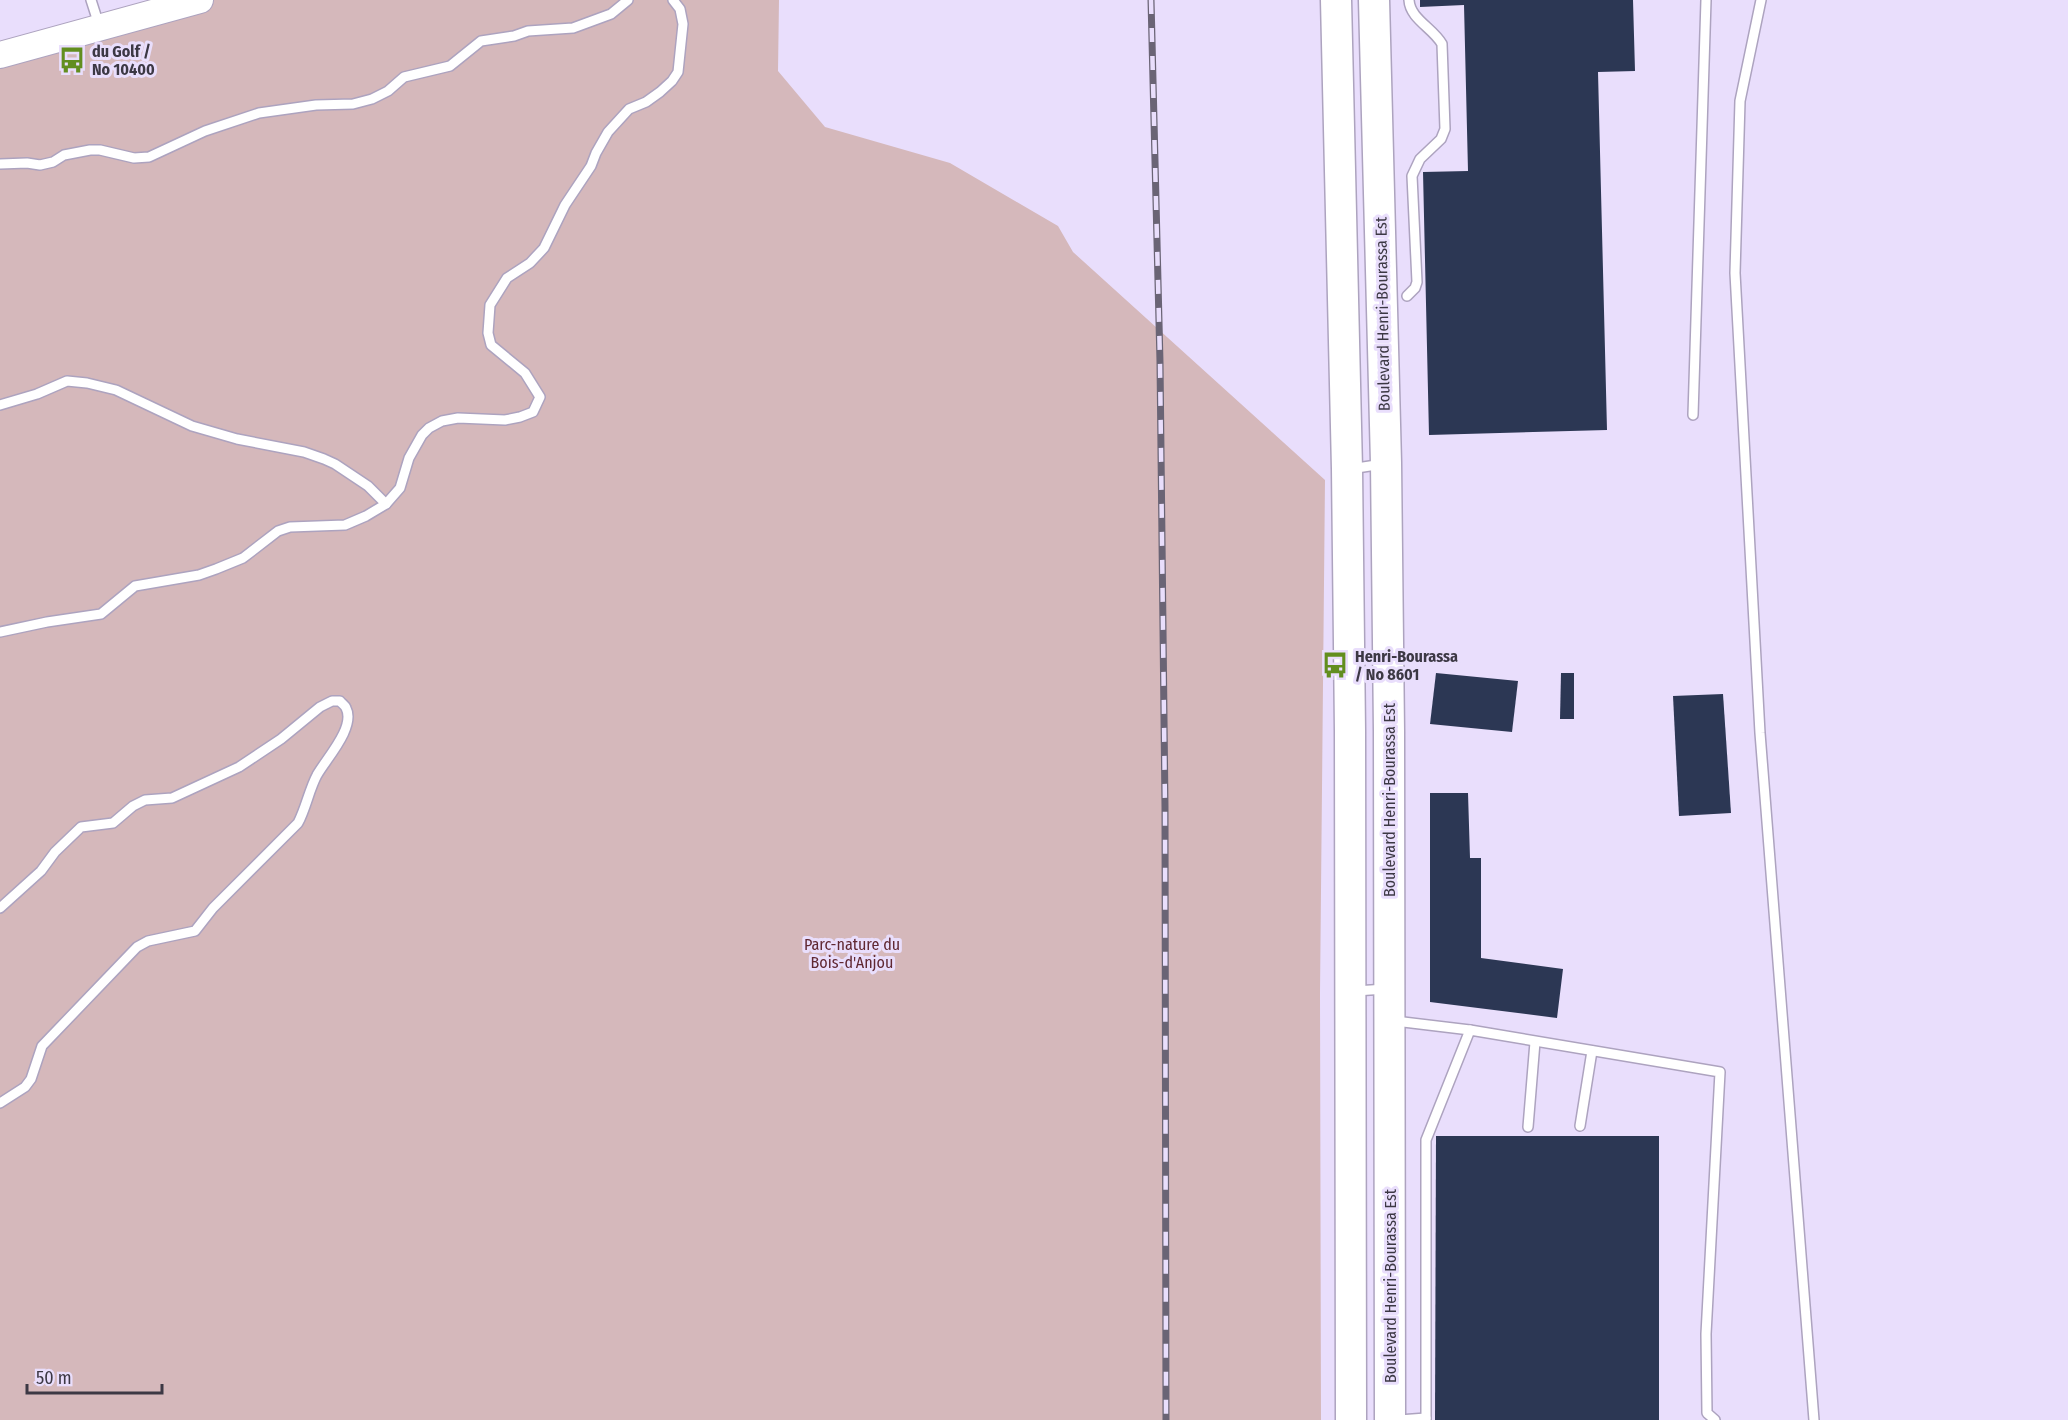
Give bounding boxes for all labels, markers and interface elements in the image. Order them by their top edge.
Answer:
place label: du Golf / No 10400 [92,42,155,79]
bus stop icon: du Golf / No 10400 [57,45,87,75]
street label: Boulevard Henri-Bourassa Est [1371,216,1394,411]
place label: Henri-Bourassa / No 8601 [1355,647,1458,684]
bus stop icon: Henri-Bourassa / No 8601 [1320,650,1350,680]
street label: Boulevard Henri-Bourassa Est [1380,702,1399,897]
park label: Parc-nature du Bois-d'Anjou [804,935,900,972]
street label: Boulevard Henri-Bourassa Est [1381,1188,1400,1383]
scale bar [27,1357,162,1395]
text: 50 m [36,1367,72,1389]

